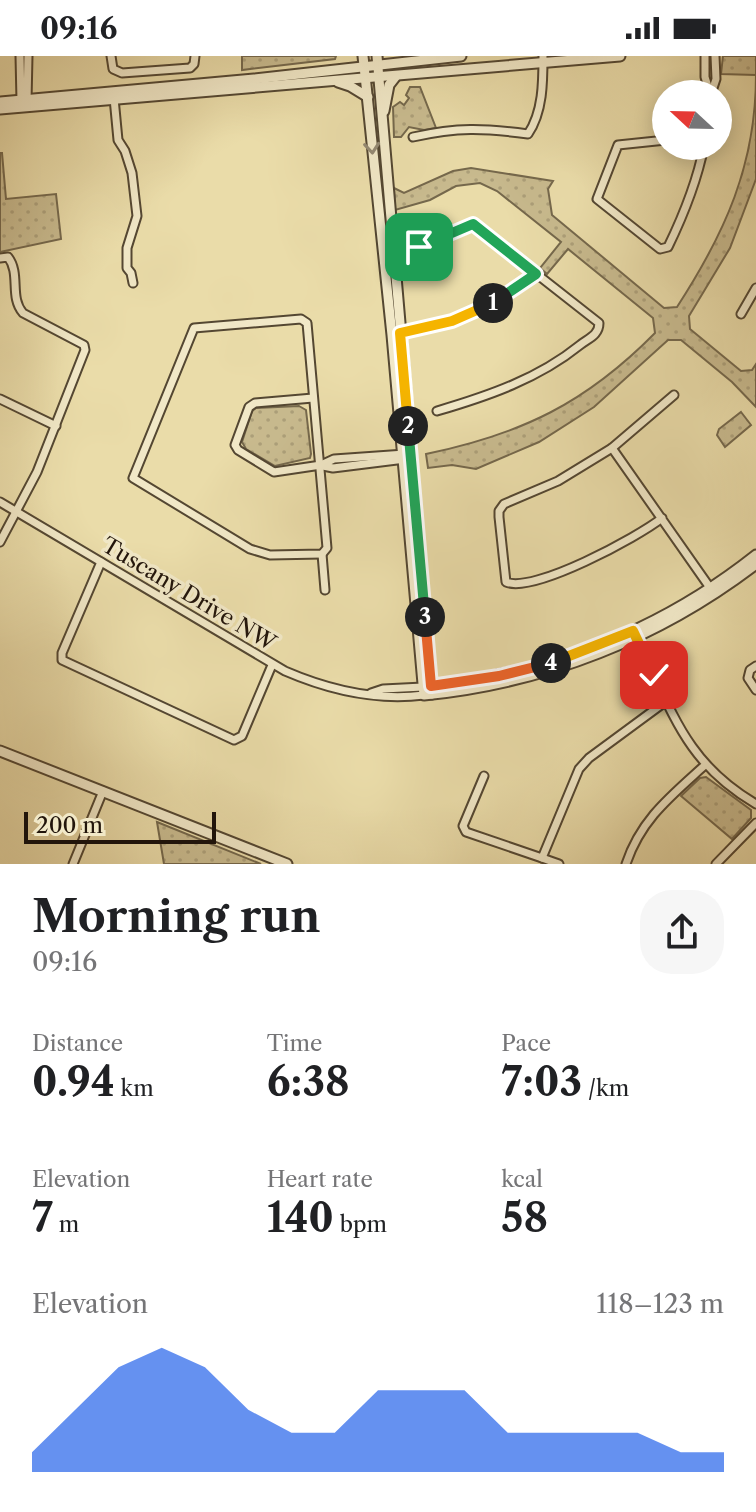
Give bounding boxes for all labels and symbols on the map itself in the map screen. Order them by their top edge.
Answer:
north arrow [652,80,732,160]
one-way arrow [363,142,380,155]
pin [385,213,453,281]
pin: 1 [473,283,513,323]
pin: 2 [388,406,428,446]
street label: Tuscany Drive NW [97,531,282,657]
pin: 3 [405,597,445,637]
pin [620,641,688,709]
pin: 4 [531,643,571,683]
scale bar [24,808,216,844]

